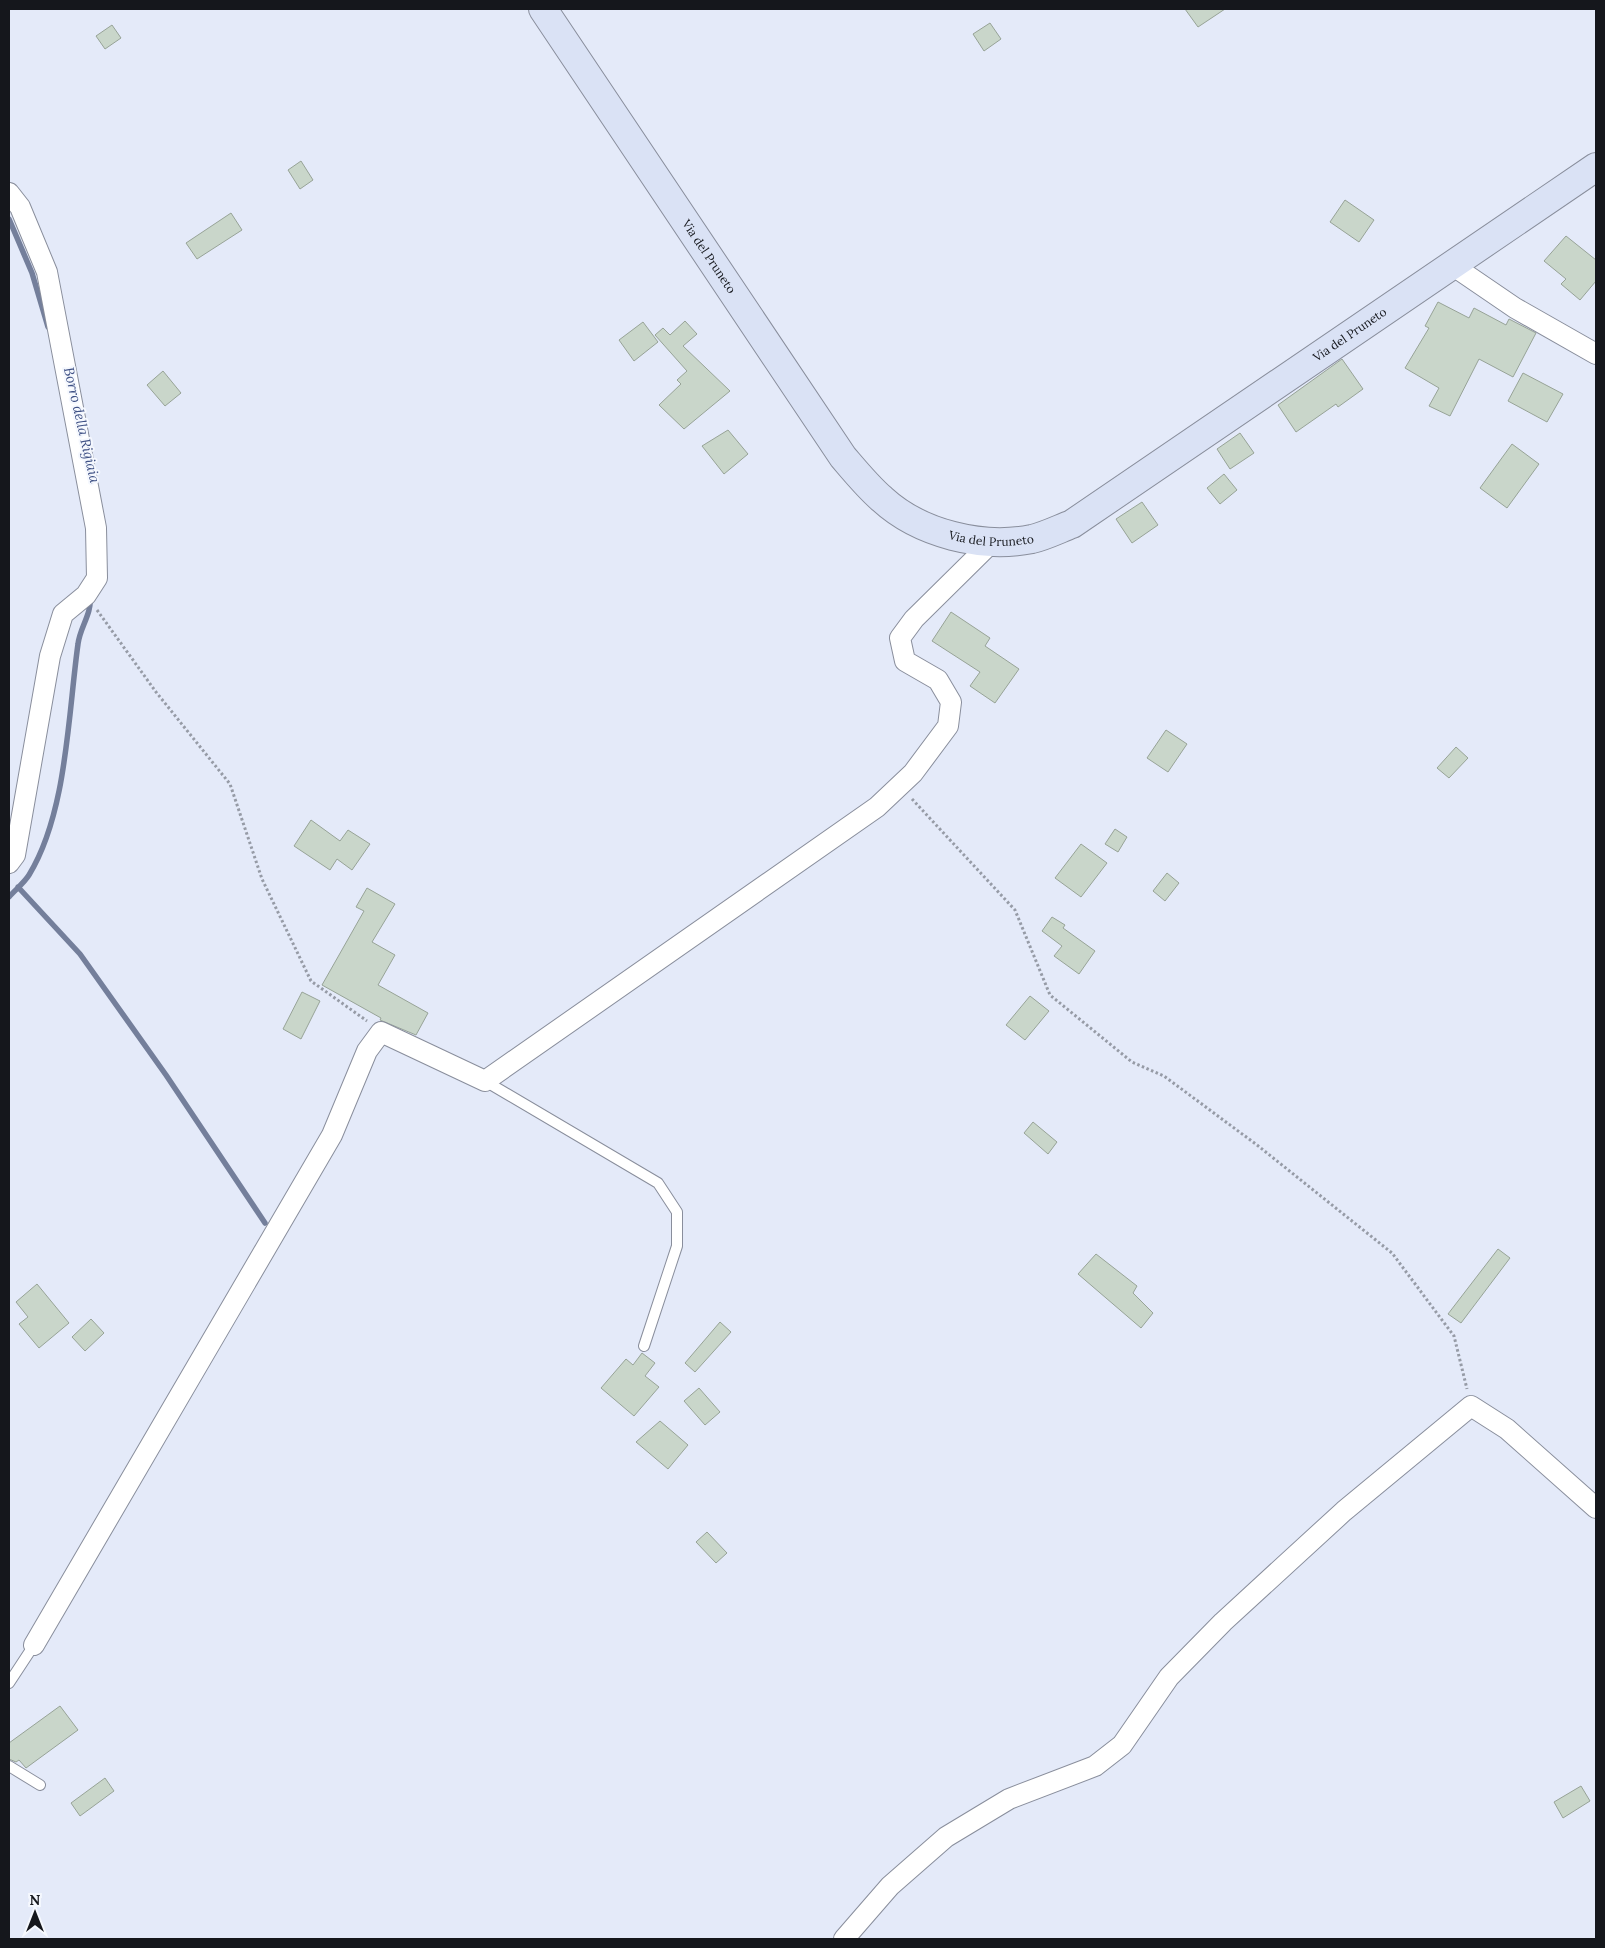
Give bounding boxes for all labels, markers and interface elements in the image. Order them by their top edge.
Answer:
street label: Via del Pruneto [679,216,739,296]
street label: Via del Pruneto [1309,304,1389,365]
water label: Borro della Rigiaia [60,365,104,485]
street label: Via del Pruneto [946,527,1035,549]
north arrow [10,1888,60,1938]
text: N [30,1891,41,1909]

